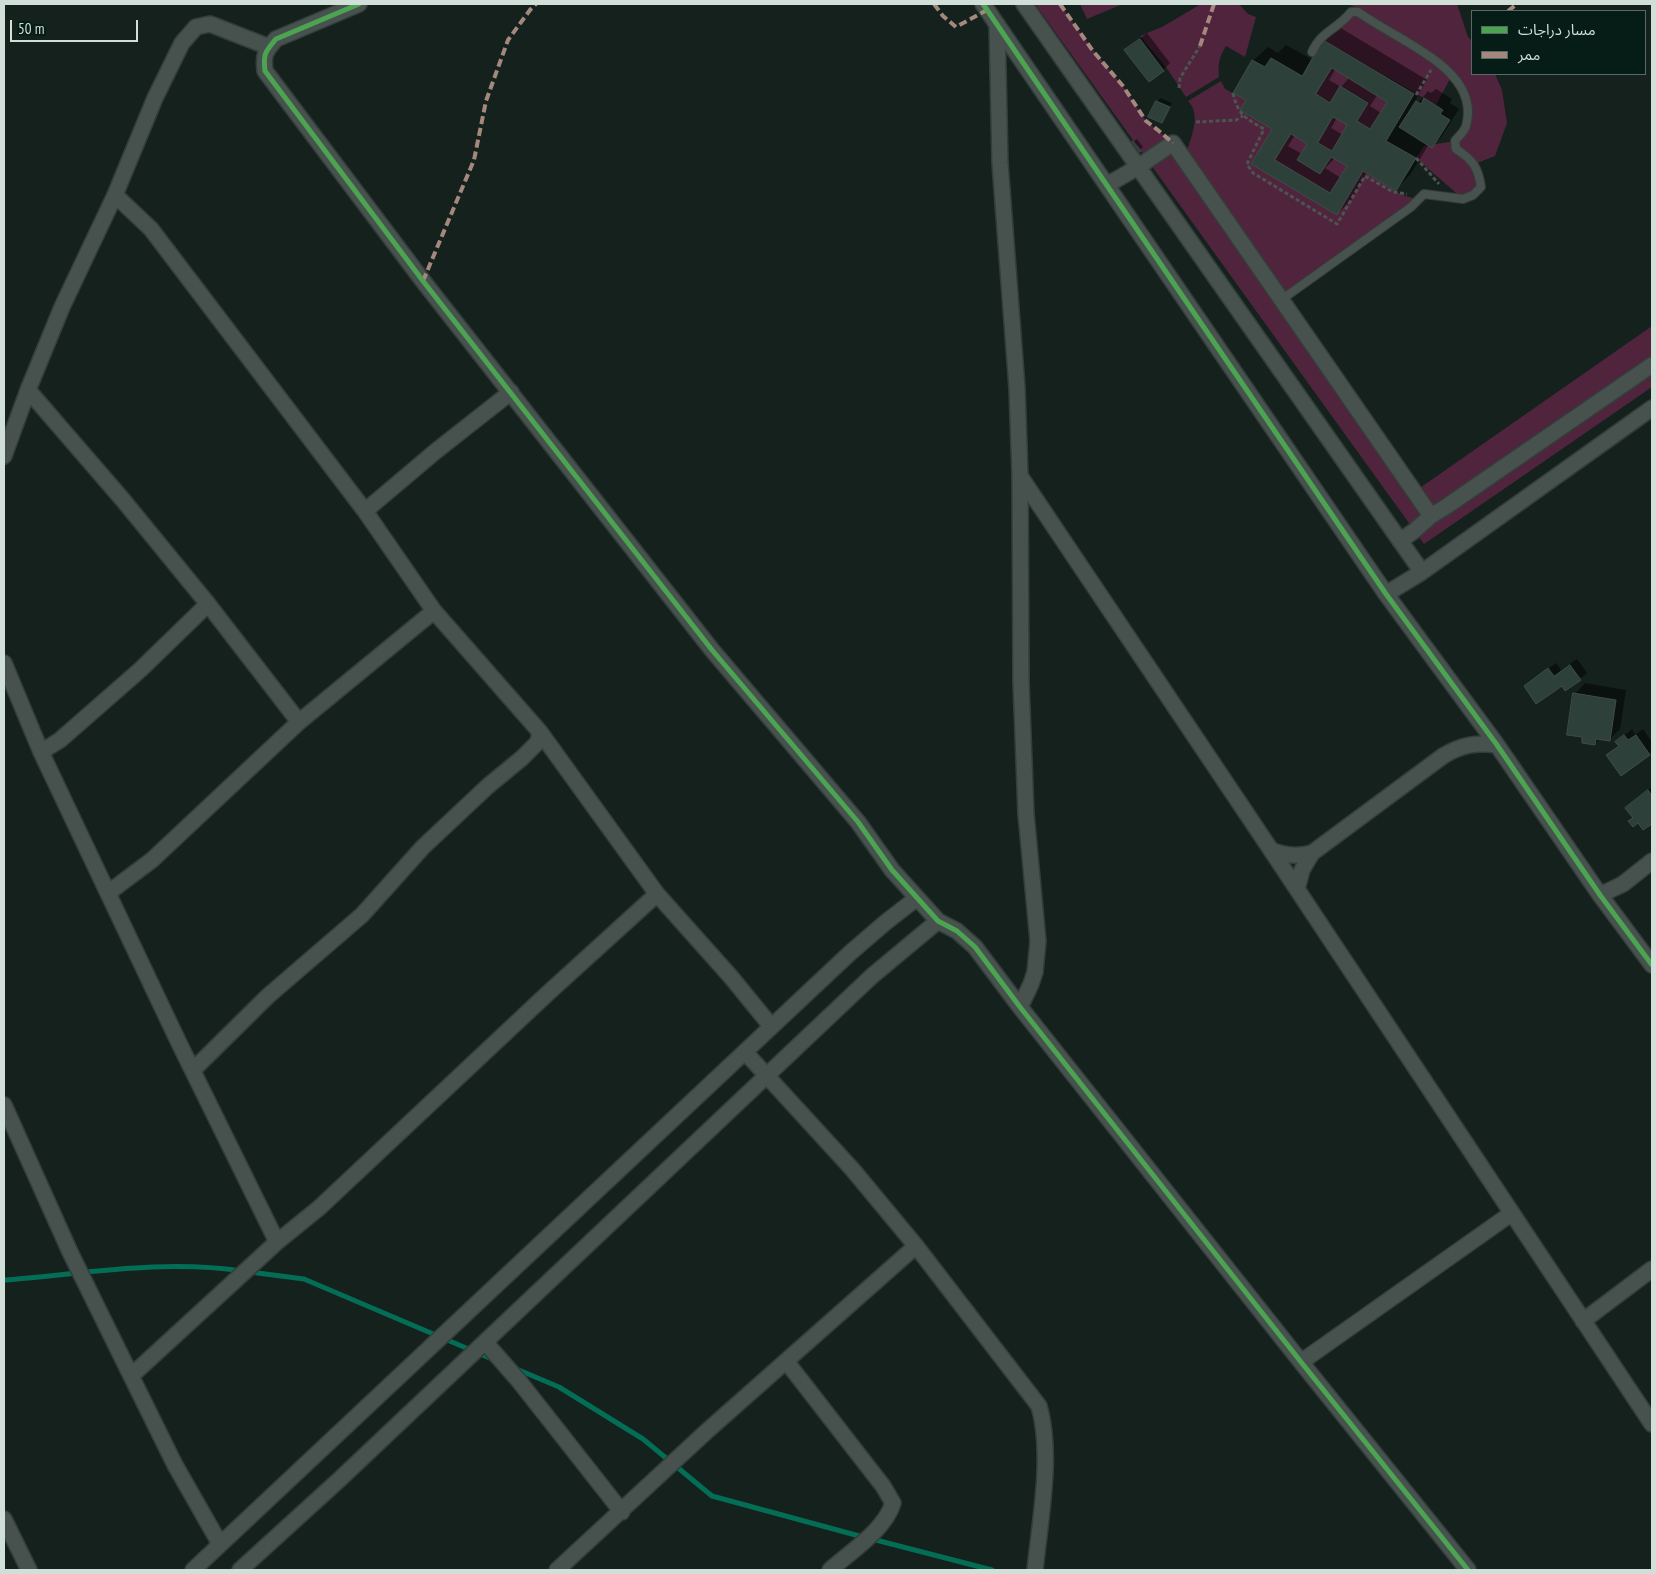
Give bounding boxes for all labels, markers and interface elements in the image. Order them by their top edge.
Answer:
scale bar [12,10,140,42]
legend [1471,10,1646,75]
text: 50 m [18,19,44,38]
text: مسار دراجات [1518,20,1596,39]
text: ممر [1518,45,1541,64]

